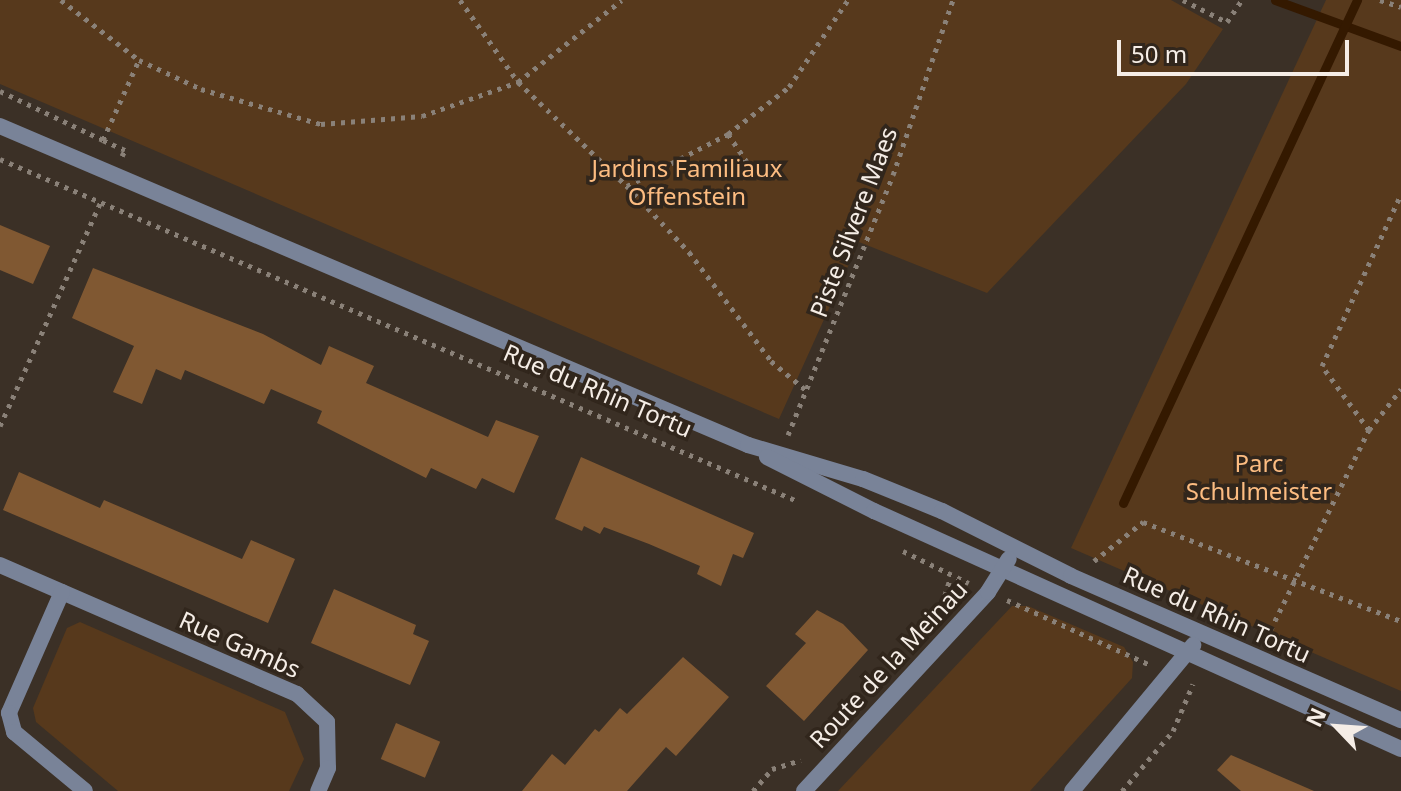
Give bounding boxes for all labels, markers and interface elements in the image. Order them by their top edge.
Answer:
scale bar [1121,24,1353,74]
text: 50 m [1131,37,1187,70]
street label: Piste Silvere Maes [803,123,903,321]
park label: Jardins Familiaux Offenstein [592,154,782,210]
street label: Rue du Rhin Tortu [499,337,697,443]
park label: Parc Schulmeister [1186,449,1332,505]
street label: Rue du Rhin Tortu [1119,560,1315,668]
street label: Route de la Meinau [803,575,973,753]
street label: Rue Gambs [175,605,305,683]
north arrow [1297,687,1377,767]
text: N [1298,702,1333,731]

